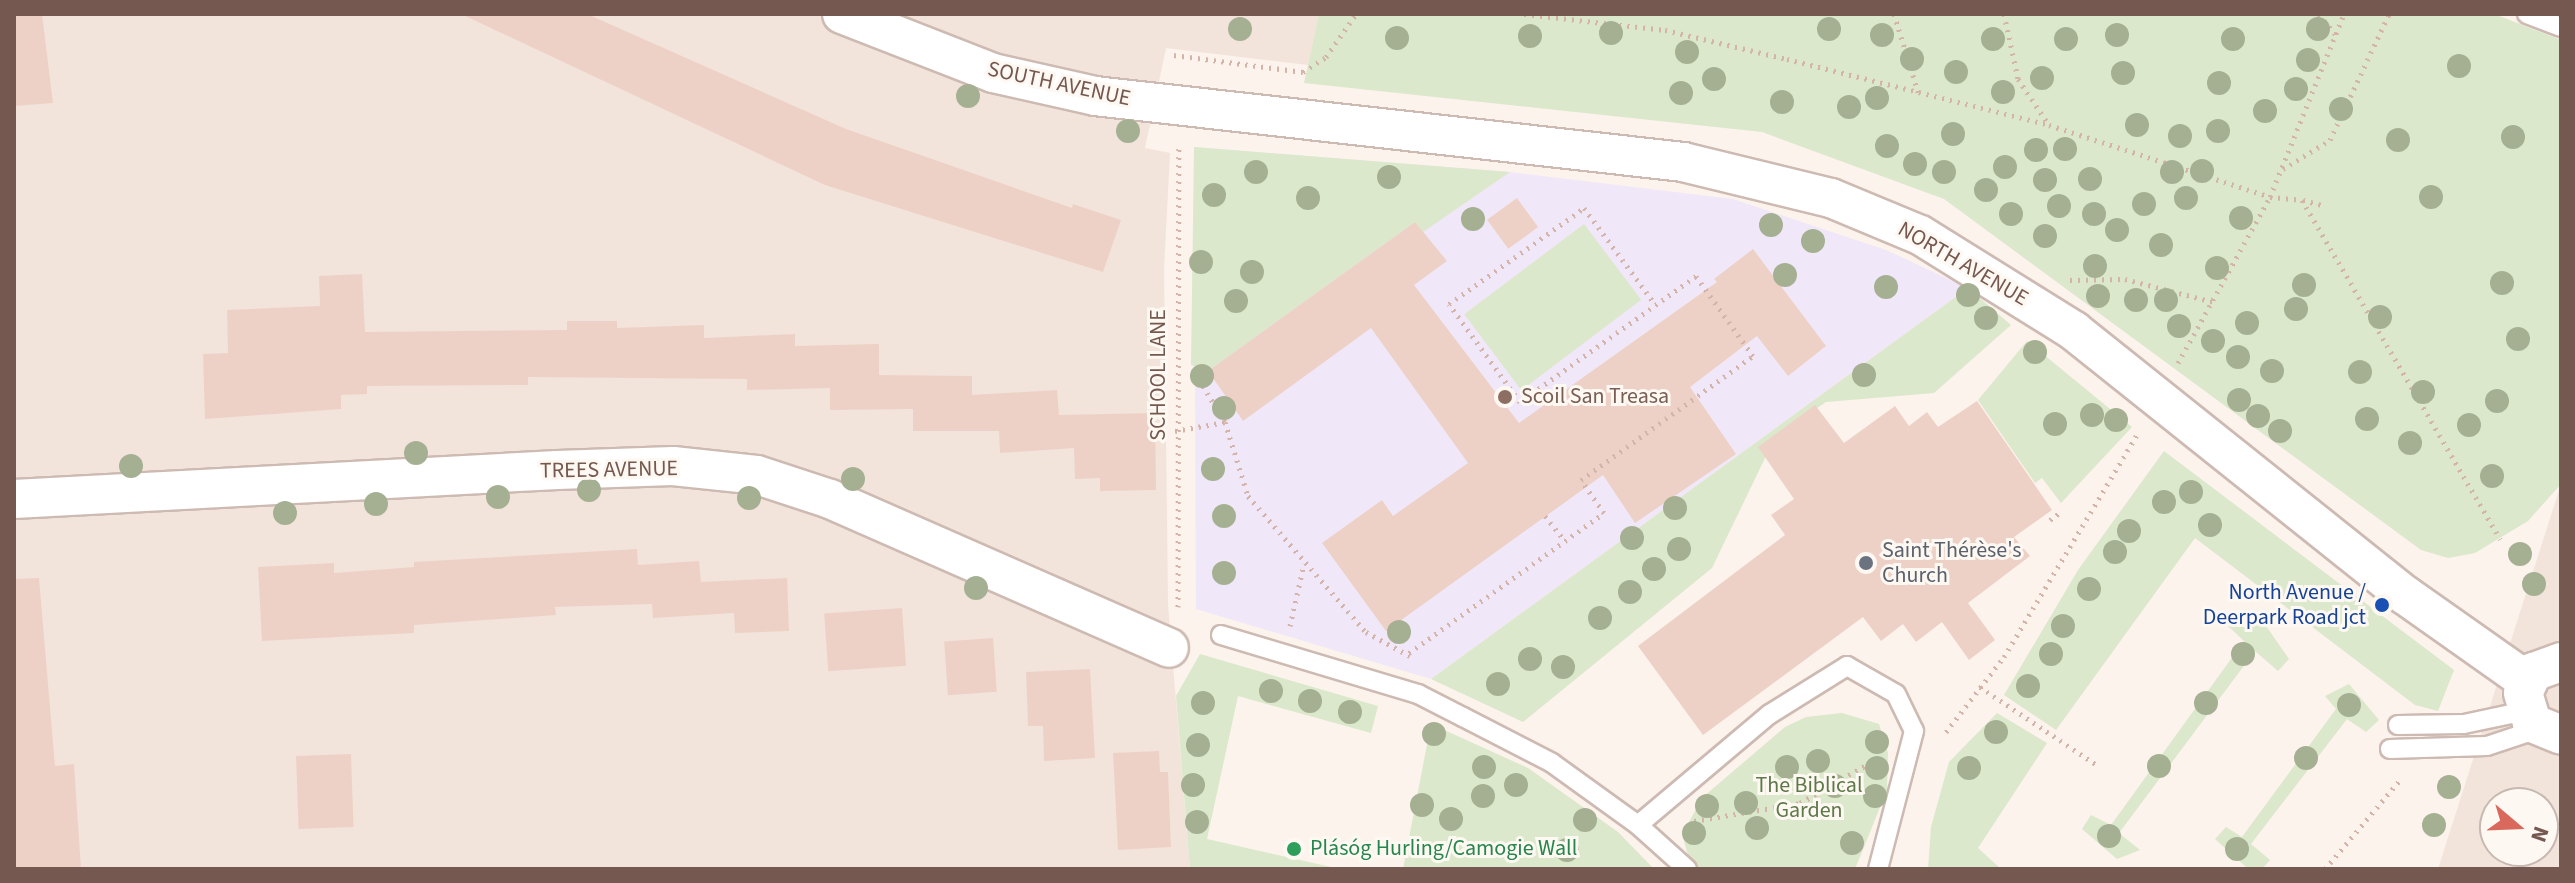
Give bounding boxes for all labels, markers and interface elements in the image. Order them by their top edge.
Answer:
street label: SOUTH AVENUE [985,56,1133,112]
street label: NORTH AVENUE [1893,216,2033,312]
street label: SCHOOL LANE [1146,309,1172,441]
place label: Scoil San Treasa [1521,384,1669,410]
marker: Scoil San Treasa [1496,388,1514,406]
street label: TREES AVENUE [540,456,678,484]
place label: Saint Thérèse's Church [1882,537,2022,588]
marker: Saint Thérèse's Church [1857,554,1875,572]
place label: North Avenue / Deerpark Road jct [2203,579,2366,630]
marker: North Avenue / Deerpark Road jct [2373,596,2391,614]
park label: The Biblical Garden [1755,772,1863,824]
north arrow [2479,787,2559,867]
text: N [2522,822,2557,846]
place label: Plásóg Hurling/Camogie Wall [1310,836,1577,862]
marker: Plásóg Hurling/Camogie Wall [1285,840,1303,858]

